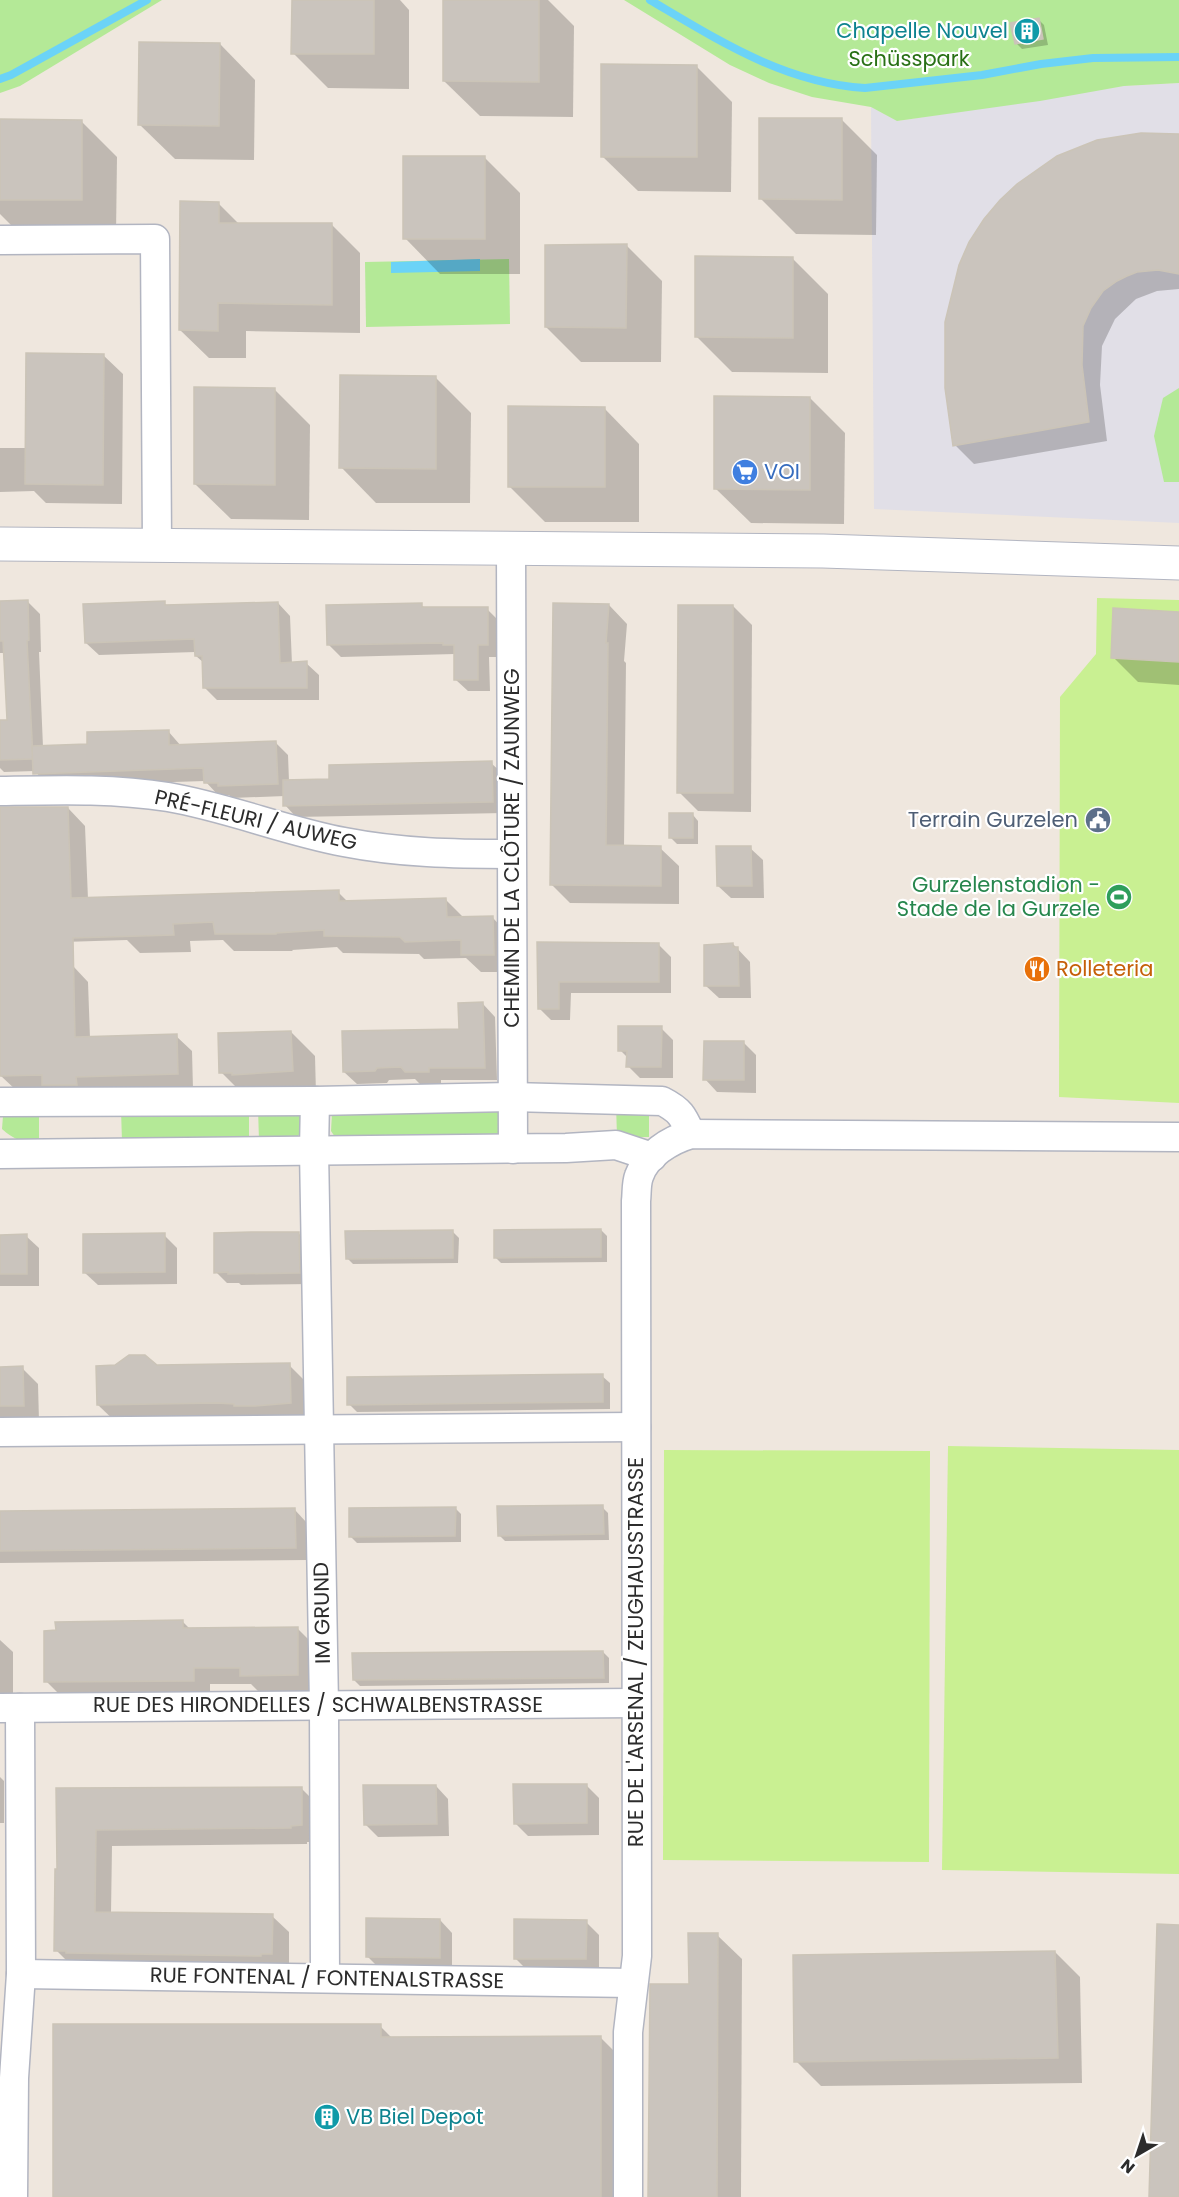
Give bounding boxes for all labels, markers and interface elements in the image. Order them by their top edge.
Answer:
place label: Chapelle Nouvel [836,16,1008,45]
building icon: Chapelle Nouvel [1012,16,1042,46]
park label: Schüsspark [849,44,970,73]
supermarket icon: VOI [730,457,760,487]
place label: VOI [764,457,800,486]
street label: CHEMIN DE LA CLÔTURE / ZAUNWEG [497,668,526,1028]
street label: PRÉ-FLEURI / AUWEG [152,782,360,857]
place label: Terrain Gurzelen [908,805,1078,834]
public building icon: Terrain Gurzelen [1083,805,1113,835]
place label: Gurzelenstadion - Stade de la Gurzele [897,870,1100,923]
sports icon: Gurzelenstadion - Stade de la Gurzele [1104,882,1134,912]
restaurant icon: Rolleteria [1022,954,1052,984]
place label: Rolleteria [1056,954,1153,983]
street label: RUE DE L'ARSENAL / ZEUGHAUSSTRASSE [621,1457,650,1847]
street label: IM GRUND [306,1562,337,1664]
street label: RUE DES HIRONDELLES / SCHWALBENSTRASSE [93,1690,543,1719]
street label: RUE FONTENAL / FONTENALSTRASSE [150,1960,505,1995]
building icon: VB Biel Depot [312,2102,342,2132]
place label: VB Biel Depot [346,2102,484,2131]
north arrow [1107,2125,1167,2185]
text: N [1116,2154,1140,2179]

